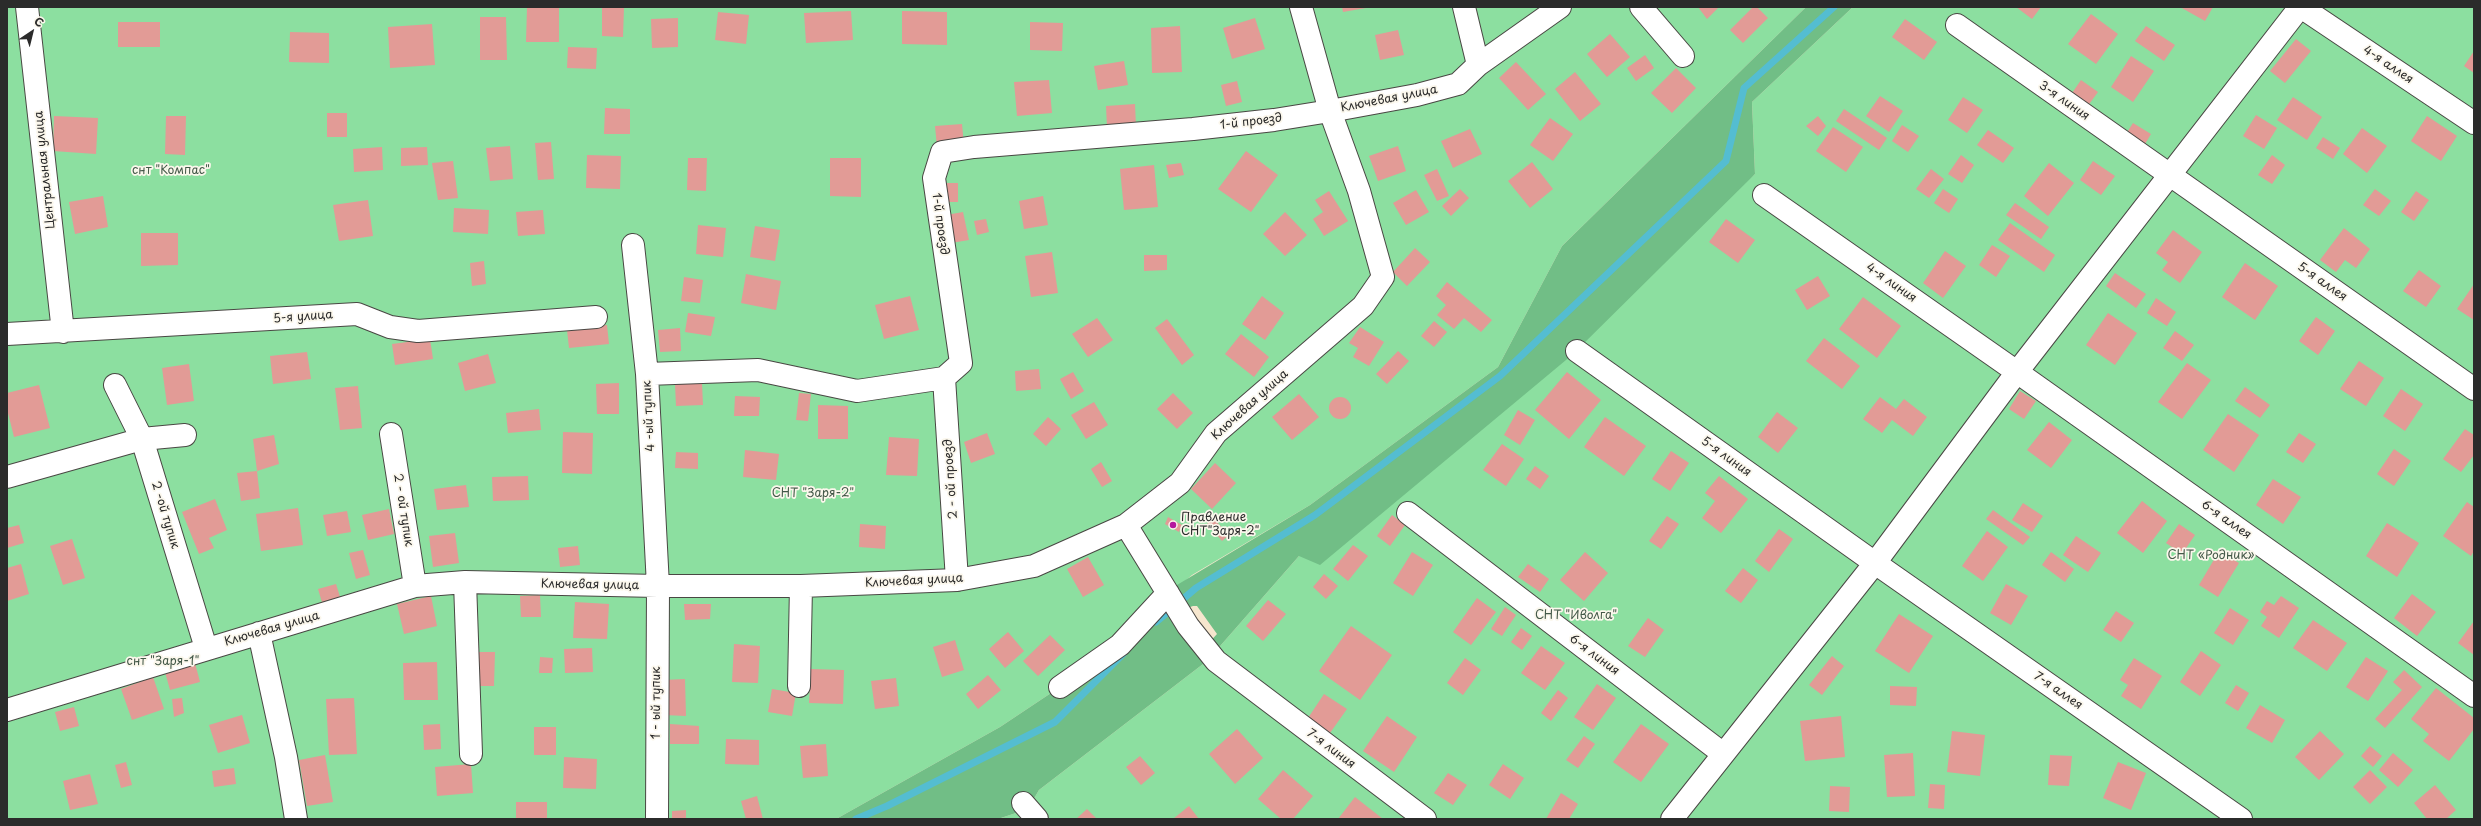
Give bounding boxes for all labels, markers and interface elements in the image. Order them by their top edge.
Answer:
north arrow [12,12,52,52]
text: С [31,12,47,31]
street label: 4-я аллея [2360,43,2416,87]
street label: 3-я линия [2036,78,2092,124]
street label: Ключевая улица [1339,83,1439,115]
street label: Центральная улица [32,110,58,230]
street label: 1-й проезд [1219,111,1283,133]
park label: снт "Компас" [132,164,210,178]
street label: 1-й проезд [929,192,951,256]
street label: 4-я линия [1863,260,1919,306]
street label: 5-я аллея [2294,260,2350,304]
street label: 5-я улица [273,308,333,326]
street label: Ключевая улица [1209,367,1291,443]
street label: 4 -ый тупик [640,380,658,452]
street label: 5-я линия [1698,434,1754,480]
street label: 2 - ой проезд [941,439,961,519]
street label: 2 - ой тупик [390,473,416,547]
street label: 2 -ой тупик [148,480,182,550]
park label: СНТ "Заря-2" [772,487,854,501]
street label: 6-я аллея [2198,497,2254,543]
place label: Правление СНТ"Заря-2" [1181,511,1260,539]
marker: Правление СНТ"Заря-2" [1168,520,1178,530]
park label: СНТ «Родник» [2168,549,2254,563]
street label: Ключевая улица [865,571,963,591]
street label: Ключевая улица [541,577,639,593]
street label: Ключевая улица [223,609,321,649]
park label: СНТ "Иволга" [1535,609,1617,623]
street label: 6-я линия [1566,631,1622,679]
park label: снт "Заря-1" [127,655,199,669]
street label: 1 - ый тупик [650,667,664,739]
street label: 7-я аллея [2031,669,2085,713]
street label: 7-я линия [1304,726,1358,772]

